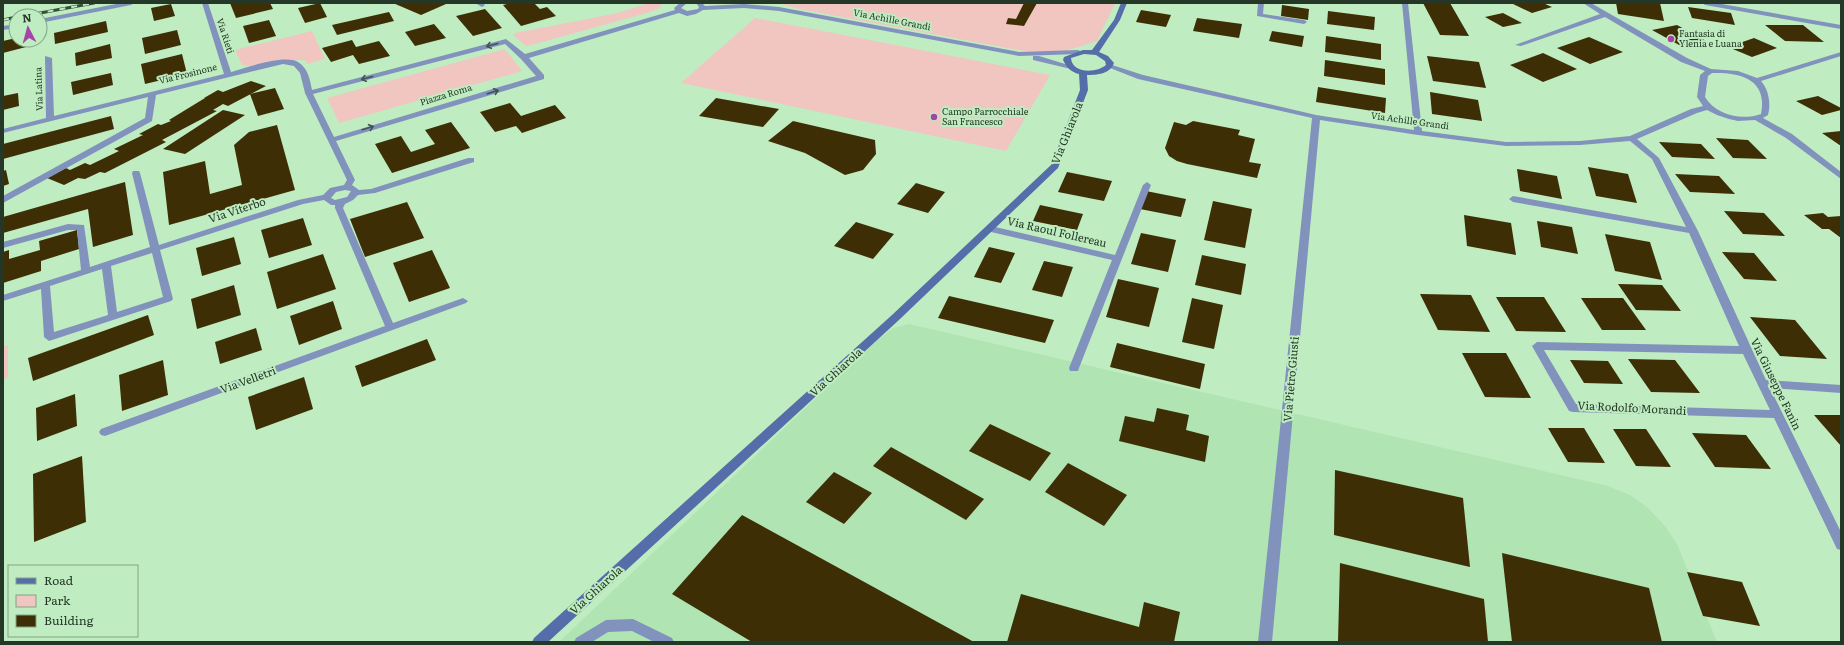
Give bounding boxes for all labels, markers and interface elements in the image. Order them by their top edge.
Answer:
street label: Via Achille Grandi [852,5,932,33]
north arrow [8,8,48,48]
text: N [21,9,32,25]
street label: Via Rieti [214,16,238,55]
place label: Fantasia di Ylenia e Luana [1679,26,1742,50]
marker: Fantasia di Ylenia e Luana [1666,34,1676,44]
one-way arrow [486,41,499,49]
street label: Via Frosinone [157,59,219,87]
street label: Via Latina [30,67,46,111]
one-way arrow [360,75,373,82]
street label: Piazza Roma [418,79,474,109]
one-way arrow [486,88,499,95]
street label: Via Ghiarola [1046,99,1086,166]
place label: Campo Parrocchiale San Francesco [942,104,1029,128]
street label: Via Achille Grandi [1370,108,1450,132]
marker: Campo Parrocchiale San Francesco [929,112,939,122]
one-way arrow [362,124,375,132]
street label: Via Viterbo [206,192,267,226]
street label: Via Raoul Follereau [1006,212,1109,250]
street label: Via Pietro Giusti [1278,335,1302,422]
street label: Via Giuseppe Fanin [1748,335,1806,432]
street label: Via Ghiarola [806,343,865,399]
street label: Via Velletri [218,361,278,397]
street label: Via Rodolfo Morandi [1577,396,1687,418]
street label: Via Ghiarola [566,561,625,617]
legend [8,565,138,637]
text: Road [44,571,74,589]
text: Park [44,591,71,609]
text: Building [44,611,94,629]

